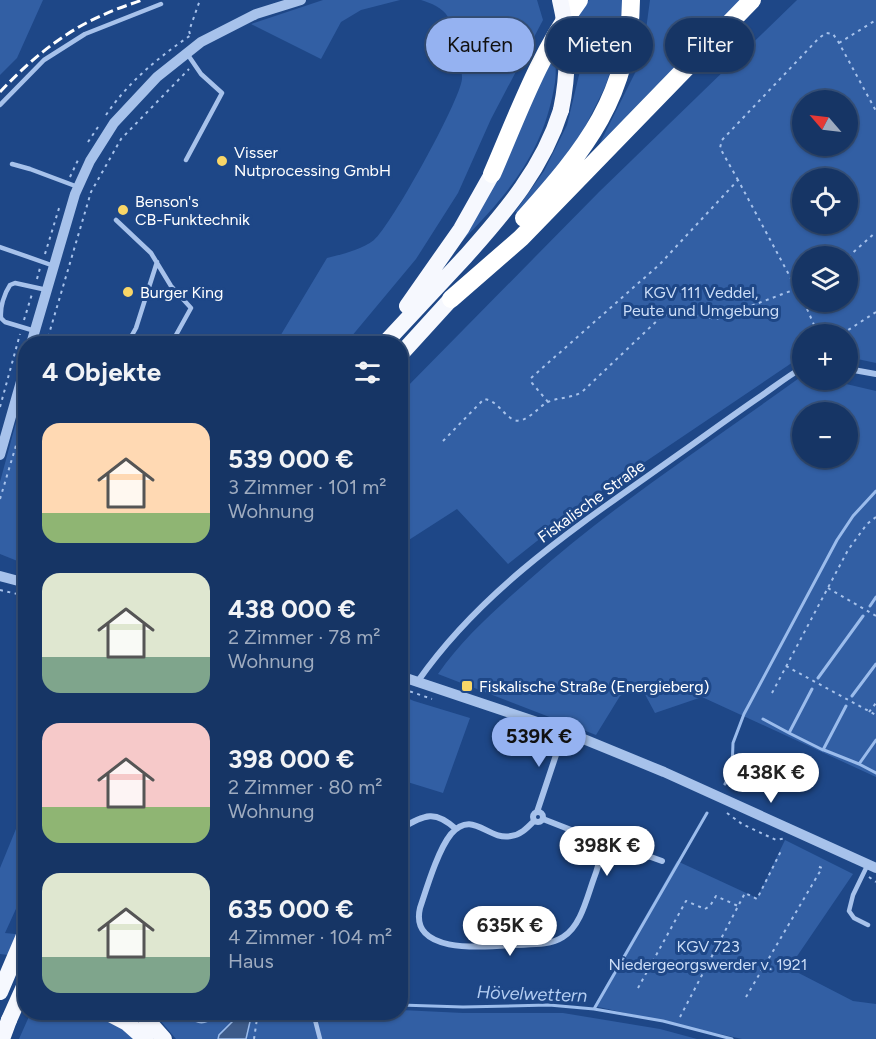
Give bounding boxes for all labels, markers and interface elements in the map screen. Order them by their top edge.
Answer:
chip: Kaufen [426,18,534,72]
chip: Mieten [546,18,653,72]
chip: Filter [665,18,754,72]
north arrow [792,90,858,156]
map controls [792,90,858,468]
place label: Visser Nutprocessing GmbH [234,143,391,180]
marker: Visser Nutprocessing GmbH [215,154,229,168]
button: locate [792,168,858,234]
place label: Benson's CB-Funktechnik [135,192,250,229]
marker: Benson's CB-Funktechnik [116,203,130,217]
button: layers [792,246,858,312]
place label: Burger King [140,283,223,302]
park label: KGV 111 Veddel, Peute und Umgebung [623,283,779,320]
marker: Burger King [121,285,135,299]
button: + [792,324,858,390]
text: 4 Objekte [42,356,161,388]
icon: filters [351,356,384,389]
button: − [792,402,858,468]
text: 539 000 € [228,443,354,475]
icon: home [90,447,162,519]
street label: Fiskalische Straße [534,456,649,547]
text: 3 Zimmer · 101 m² [228,475,386,499]
text: Wohnung [228,499,314,523]
text: 438 000 € [228,593,356,625]
icon: home [90,597,162,669]
text: 2 Zimmer · 78 m² [228,625,380,649]
text: Wohnung [228,649,314,673]
place label: Fiskalische Straße (Energieberg) [479,677,709,696]
marker: Fiskalische Straße (Energieberg) [460,679,474,693]
pin: 539K € [490,717,588,768]
text: 539K € [506,724,572,748]
text: 398 000 € [228,743,354,775]
icon: home [90,747,162,819]
pin: 438K € [722,753,820,804]
text: 438K € [737,760,805,784]
text: 2 Zimmer · 80 m² [228,775,383,799]
text: Wohnung [228,799,314,823]
pin: 398K € [558,826,656,877]
text: 398K € [574,833,640,857]
text: 635 000 € [228,893,354,925]
icon: home [90,897,162,969]
pin: 635K € [461,906,559,957]
text: 635K € [477,913,543,937]
text: 4 Zimmer · 104 m² [228,925,392,949]
park label: KGV 723 Niedergeorgswerder v. 1921 [609,937,807,974]
text: Haus [228,949,274,973]
water label: Hövelwettern [476,981,588,1007]

